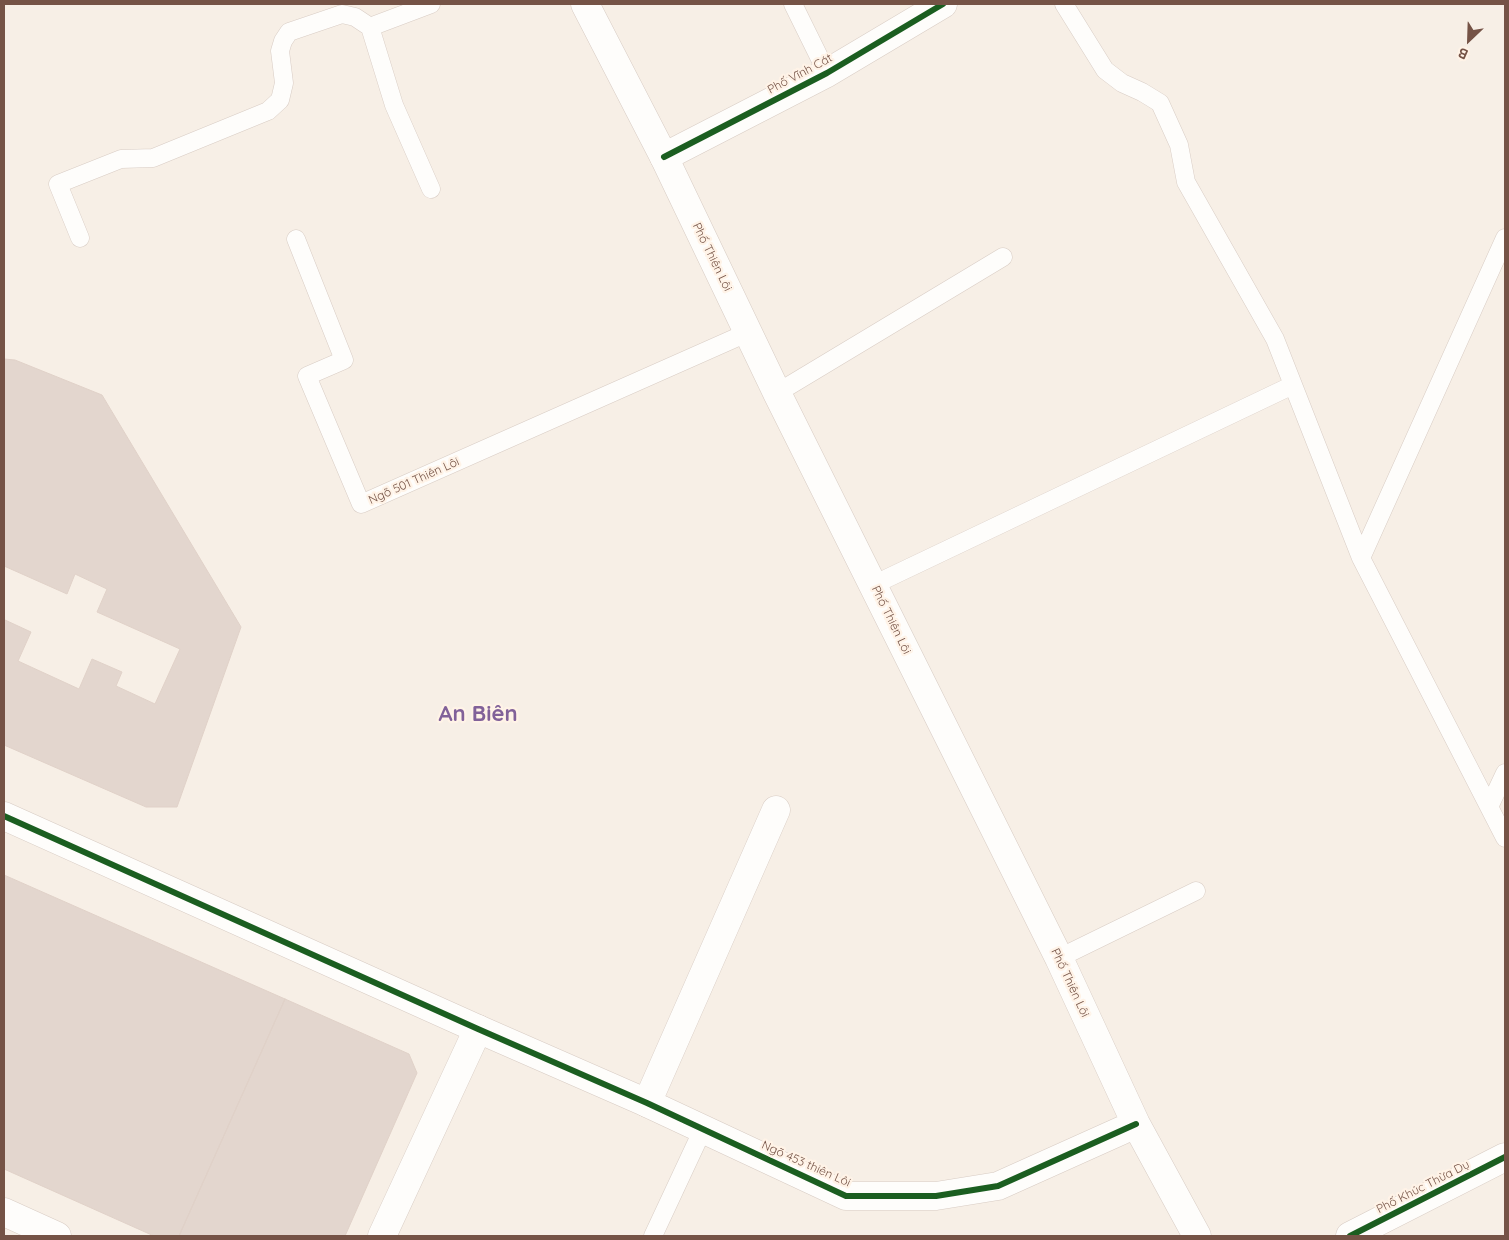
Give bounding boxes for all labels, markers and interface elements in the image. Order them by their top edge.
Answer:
north arrow [1444,15,1494,65]
text: B [1455,44,1471,64]
street label: Phố Vĩnh Cát [765,51,835,97]
street label: Phố Thiên Lôi [689,220,735,294]
street label: Ngõ 501 Thiên Lôi [366,454,462,508]
street label: Phố Thiên Lôi [868,583,914,657]
district label: An Biên [438,701,518,727]
street label: Phố Thiên Lôi [1048,946,1092,1020]
street label: Ngõ 453 thiên Lôi [759,1138,853,1190]
street label: Phố Khúc Thừa Dụ [1374,1157,1472,1217]

